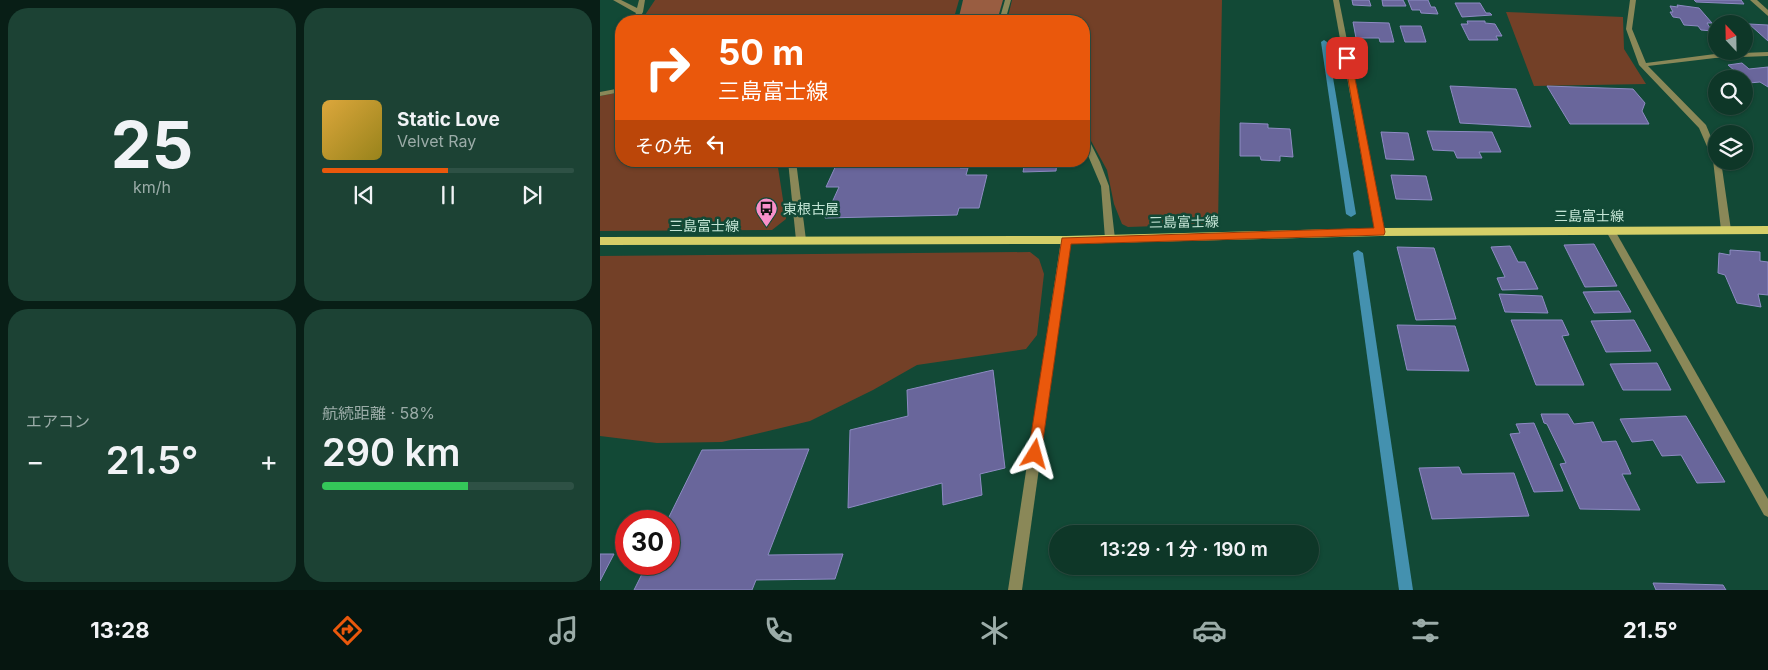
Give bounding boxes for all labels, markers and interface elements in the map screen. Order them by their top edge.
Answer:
north arrow [1708,15,1752,60]
map controls [1708,15,1753,170]
text: 50 m [718,31,804,73]
icon: right [635,35,700,100]
pin [1326,37,1368,79]
icon: arrive [1333,44,1361,72]
button: search [1708,70,1753,115]
text: 三島富士線 [718,78,828,104]
text: 25 [111,105,193,184]
text: Static Love [397,108,500,131]
button: layers [1708,125,1753,170]
icon: left [702,130,730,158]
text: Velvet Ray [397,131,476,151]
text: その先 [635,135,692,158]
text: km/h [133,177,171,197]
icon: previous [350,181,378,209]
icon: pause [434,181,462,209]
icon: next [518,181,546,209]
bus stop icon: 東根古屋 [755,197,779,228]
place label: 東根古屋 [783,200,839,217]
street label: 三島富士線 [1554,207,1624,224]
street label: 三島富士線 [1149,212,1219,231]
street label: 三島富士線 [669,217,739,234]
text: 航続距離 · 58% [322,403,435,423]
text: エアコン [26,411,90,431]
position arrow [1008,427,1060,479]
text: 290 km [322,429,460,475]
text: 21.5° [106,437,198,483]
text: − [26,444,45,478]
text: + [259,444,278,478]
speed limit sign: 30 [615,510,680,575]
text: 13:29 · 1 分 · 190 m [1100,538,1268,561]
icon: directions [330,613,365,648]
icon: music [546,613,581,648]
icon: phone [761,613,796,648]
icon: climate [977,613,1012,648]
icon: car [1192,613,1227,648]
icon: filters [1408,613,1443,648]
text: 13:28 [90,617,149,643]
text: 21.5° [1623,617,1678,643]

